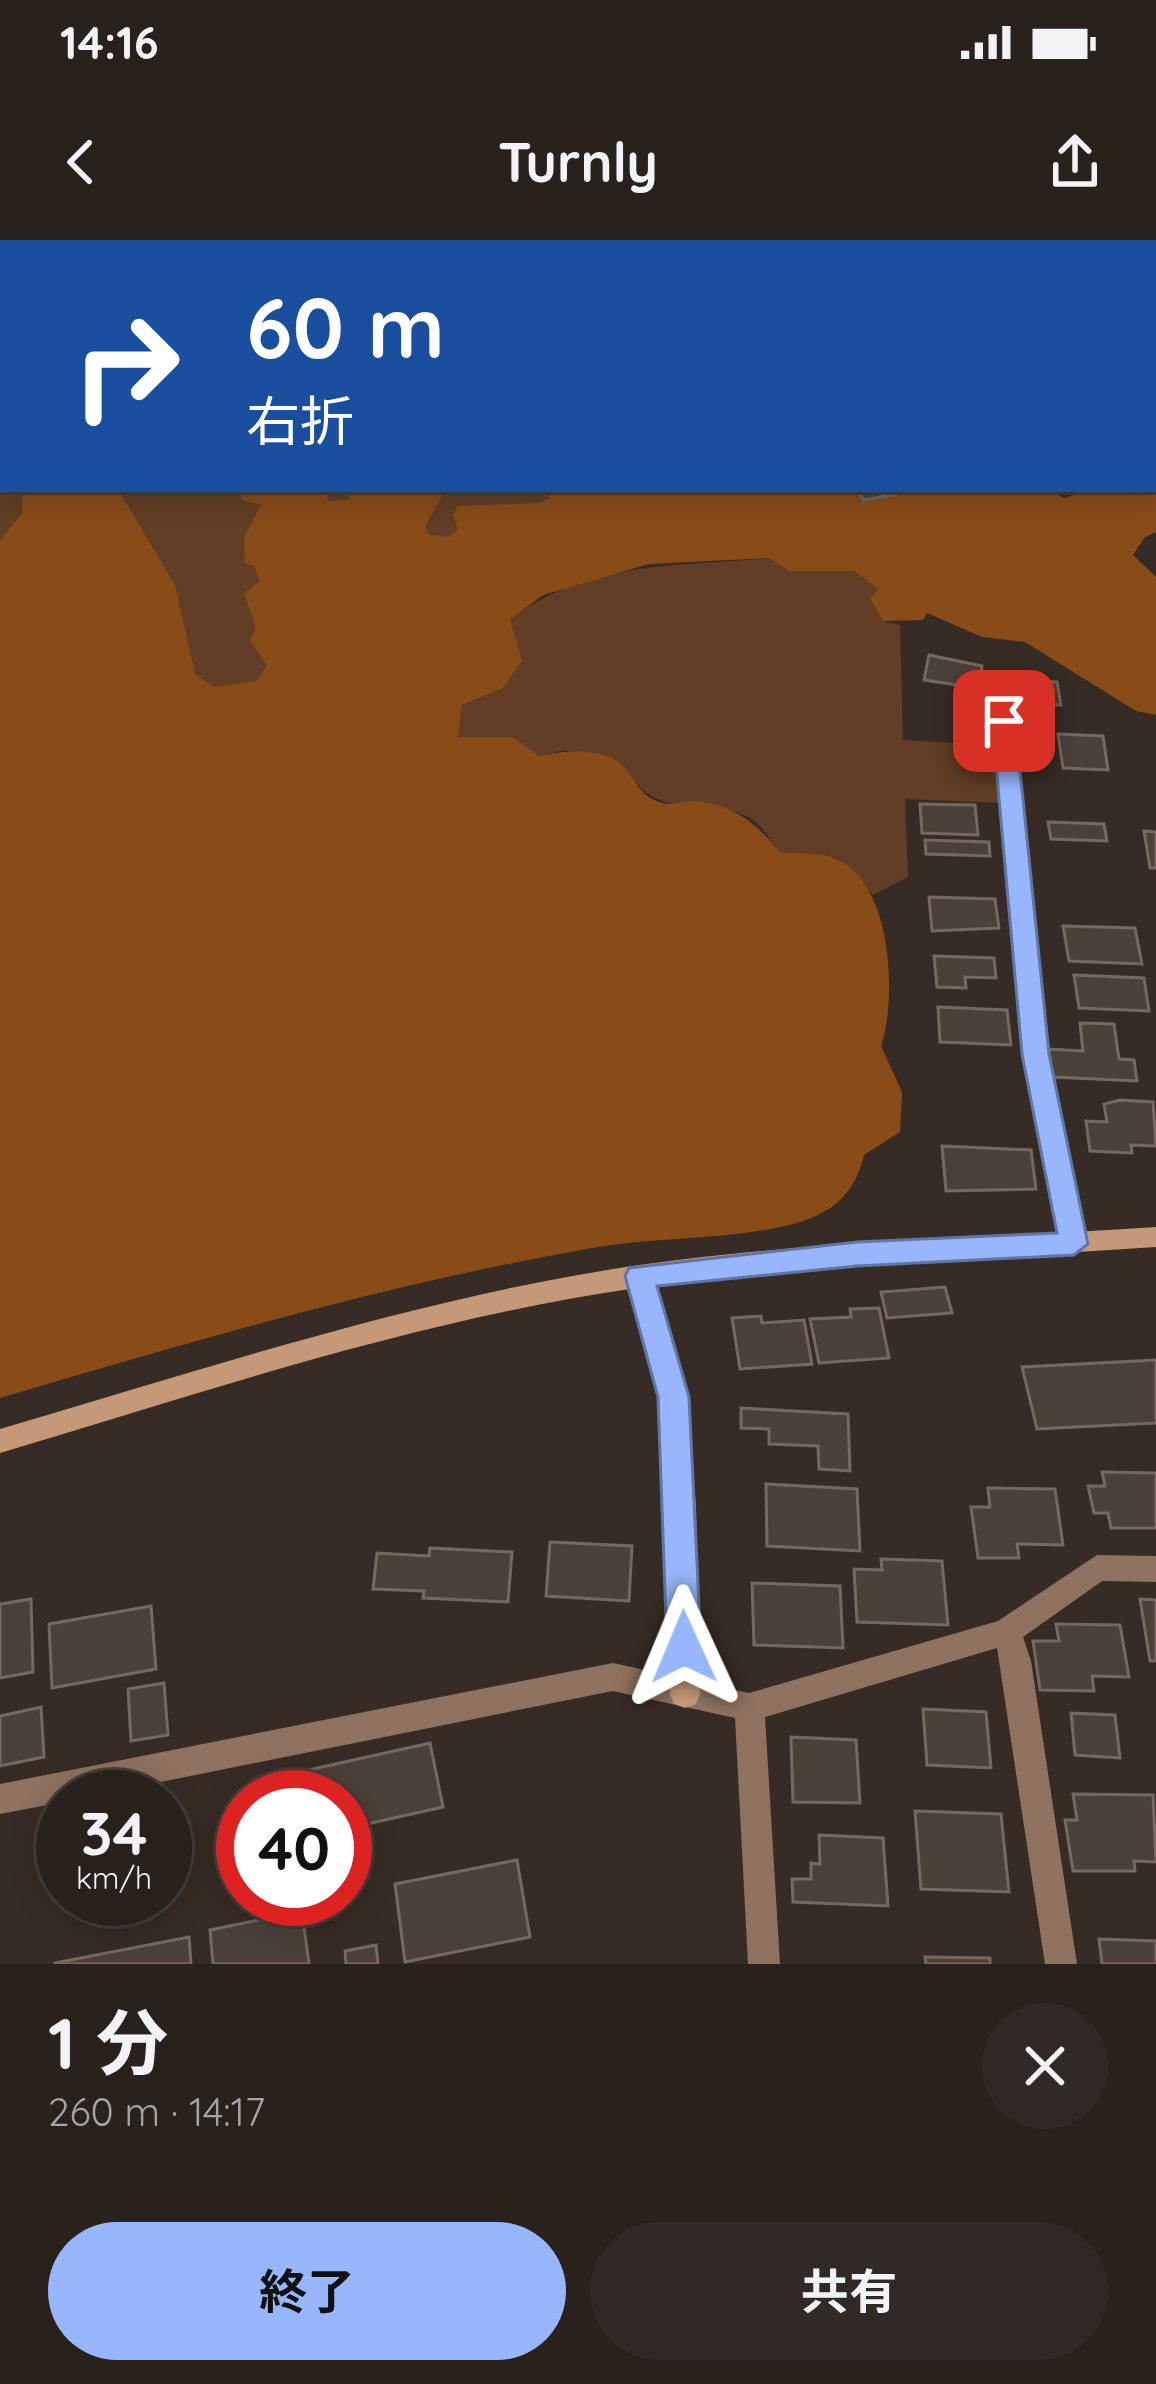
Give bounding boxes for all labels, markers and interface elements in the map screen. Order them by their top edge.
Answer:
text: 14:16 [60,14,159,70]
text: Turnly [498,128,658,196]
icon: back [48,129,114,195]
icon: share [1042,129,1108,195]
text: 60 m [246,274,445,379]
icon: right [48,288,204,444]
text: 右折 [246,387,354,455]
pin [953,670,1055,772]
icon: arrive [971,688,1037,754]
position arrow [621,1584,747,1710]
speed limit sign: 40 [216,1770,372,1926]
text: 34 [80,1795,148,1870]
text: km/h [76,1859,152,1897]
text: 1 分 [48,1997,168,2087]
button: close [982,2003,1108,2129]
text: 260 m · 14:17 [48,2087,265,2136]
button: 終了 [48,2222,566,2360]
button: 共有 [590,2222,1108,2360]

